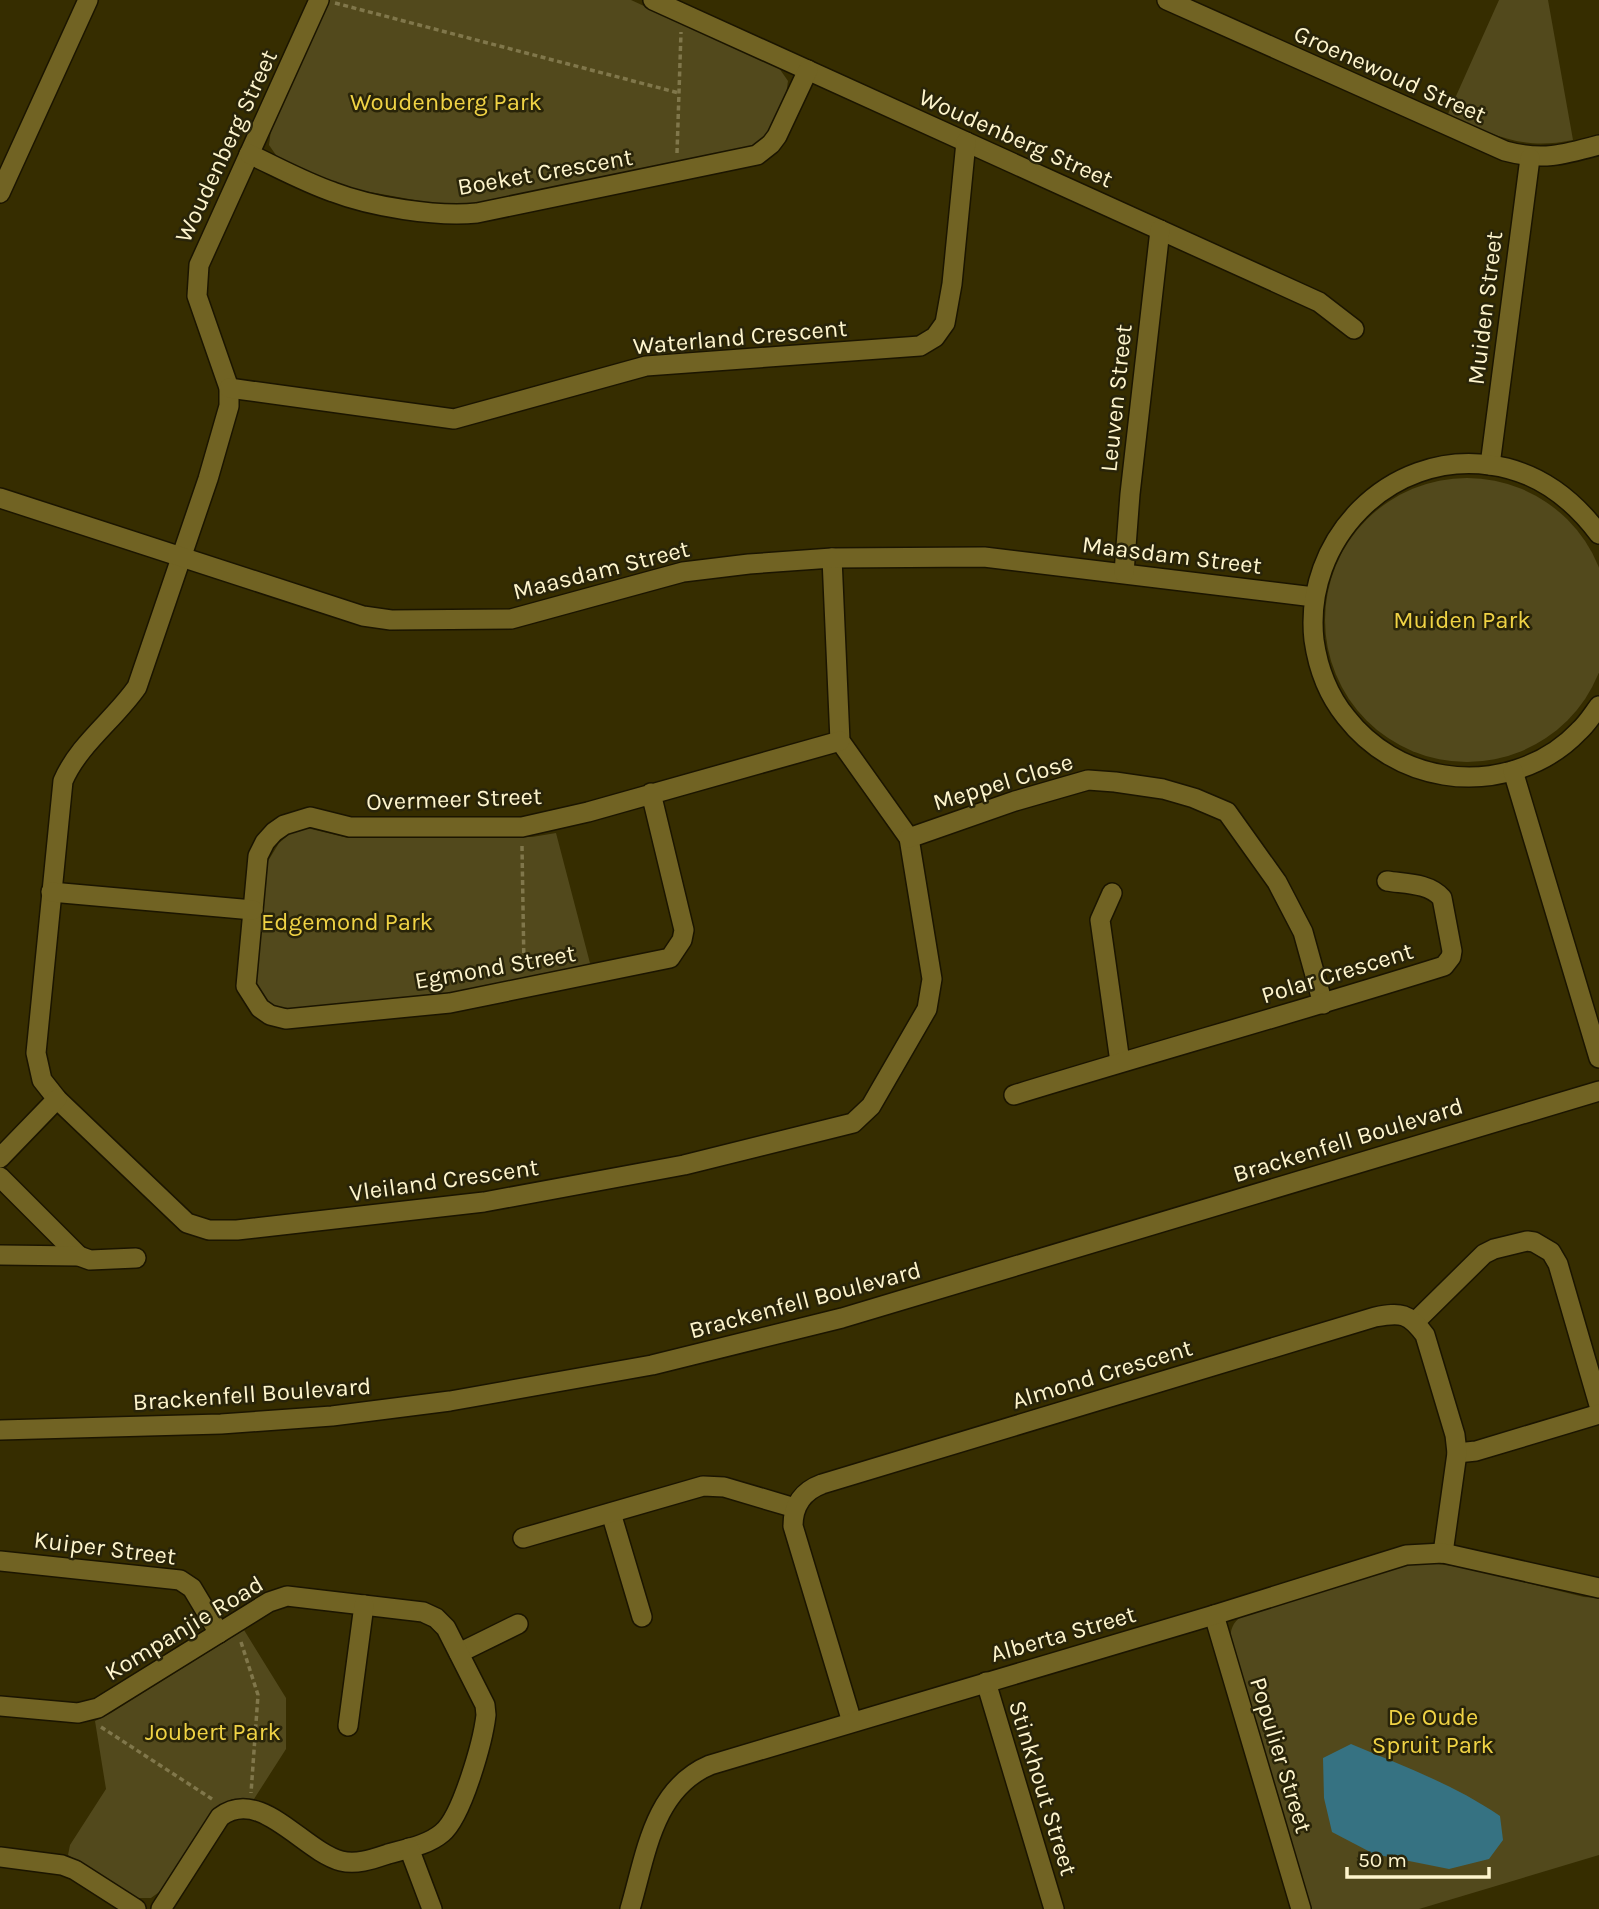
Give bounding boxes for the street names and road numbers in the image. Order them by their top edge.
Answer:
street label: Groenewoud Street [1290,19,1490,129]
street label: Woudenberg Street [169,45,283,247]
street label: Woudenberg Street [915,83,1117,193]
street label: Boeket Crescent [455,143,635,201]
street label: Muiden Street [1462,230,1508,386]
street label: Waterland Crescent [632,314,848,360]
street label: Leuven Street [1094,323,1138,473]
street label: Maasdam Street [1081,530,1263,580]
street label: Maasdam Street [510,535,692,605]
street label: Meppel Close [930,747,1076,817]
street label: Overmeer Street [366,782,542,816]
street label: Polar Crescent [1258,937,1416,1009]
street label: Egmond Street [412,939,578,995]
street label: Brackenfell Boulevard [1230,1092,1466,1188]
street label: Vleiland Crescent [348,1153,540,1207]
street label: Brackenfell Boulevard [686,1256,924,1344]
street label: Almond Crescent [1008,1333,1196,1415]
street label: Brackenfell Boulevard [132,1372,372,1416]
street label: Kuiper Street [32,1525,178,1571]
street label: Kompanjie Road [100,1570,268,1686]
street label: Alberta Street [987,1600,1139,1668]
street label: Populier Street [1244,1674,1318,1836]
street label: Stinkhout Street [1003,1697,1083,1879]

